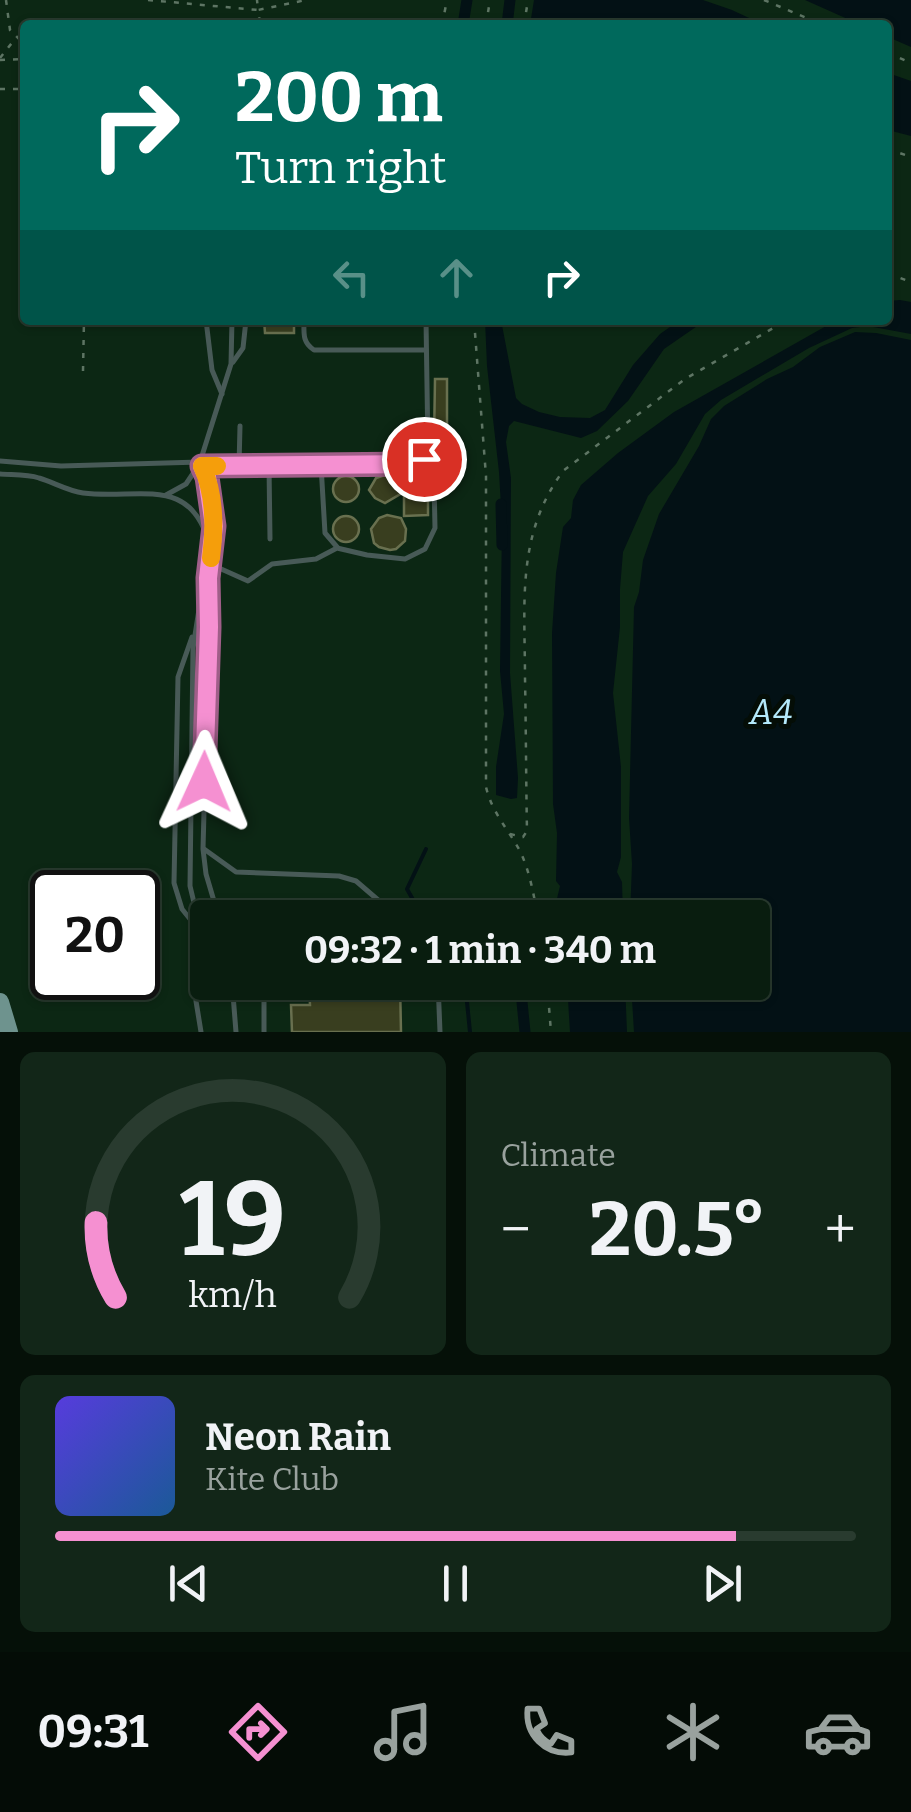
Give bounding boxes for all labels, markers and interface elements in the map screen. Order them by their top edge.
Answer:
text: 200 m [235,56,443,140]
icon: right [70,60,200,190]
text: Turn right [235,141,447,195]
icon: left [324,250,379,305]
icon: ahead [429,250,484,305]
icon: right [534,250,589,305]
pin [382,417,467,502]
icon: arrive [397,432,452,487]
water label: A4 [747,691,793,733]
position arrow [152,730,256,834]
speed limit sign: 20 [30,870,160,1000]
text: 09:32 · 1 min · 340 m [304,927,656,973]
text: Climate [501,1136,616,1174]
text: 19 [180,1158,286,1283]
text: 20.5° [589,1185,766,1275]
text: − [501,1197,531,1263]
text: + [825,1197,856,1263]
text: km/h [189,1274,277,1316]
text: Neon Rain [205,1414,391,1460]
text: Kite Club [205,1460,339,1498]
icon: previous [161,1556,216,1611]
icon: pause [428,1556,483,1611]
icon: next [695,1556,750,1611]
icon: directions [223,1697,293,1767]
icon: music [368,1697,438,1767]
icon: phone [513,1697,583,1767]
icon: climate [658,1697,728,1767]
icon: car [803,1697,873,1767]
text: 09:31 [37,1705,149,1759]

